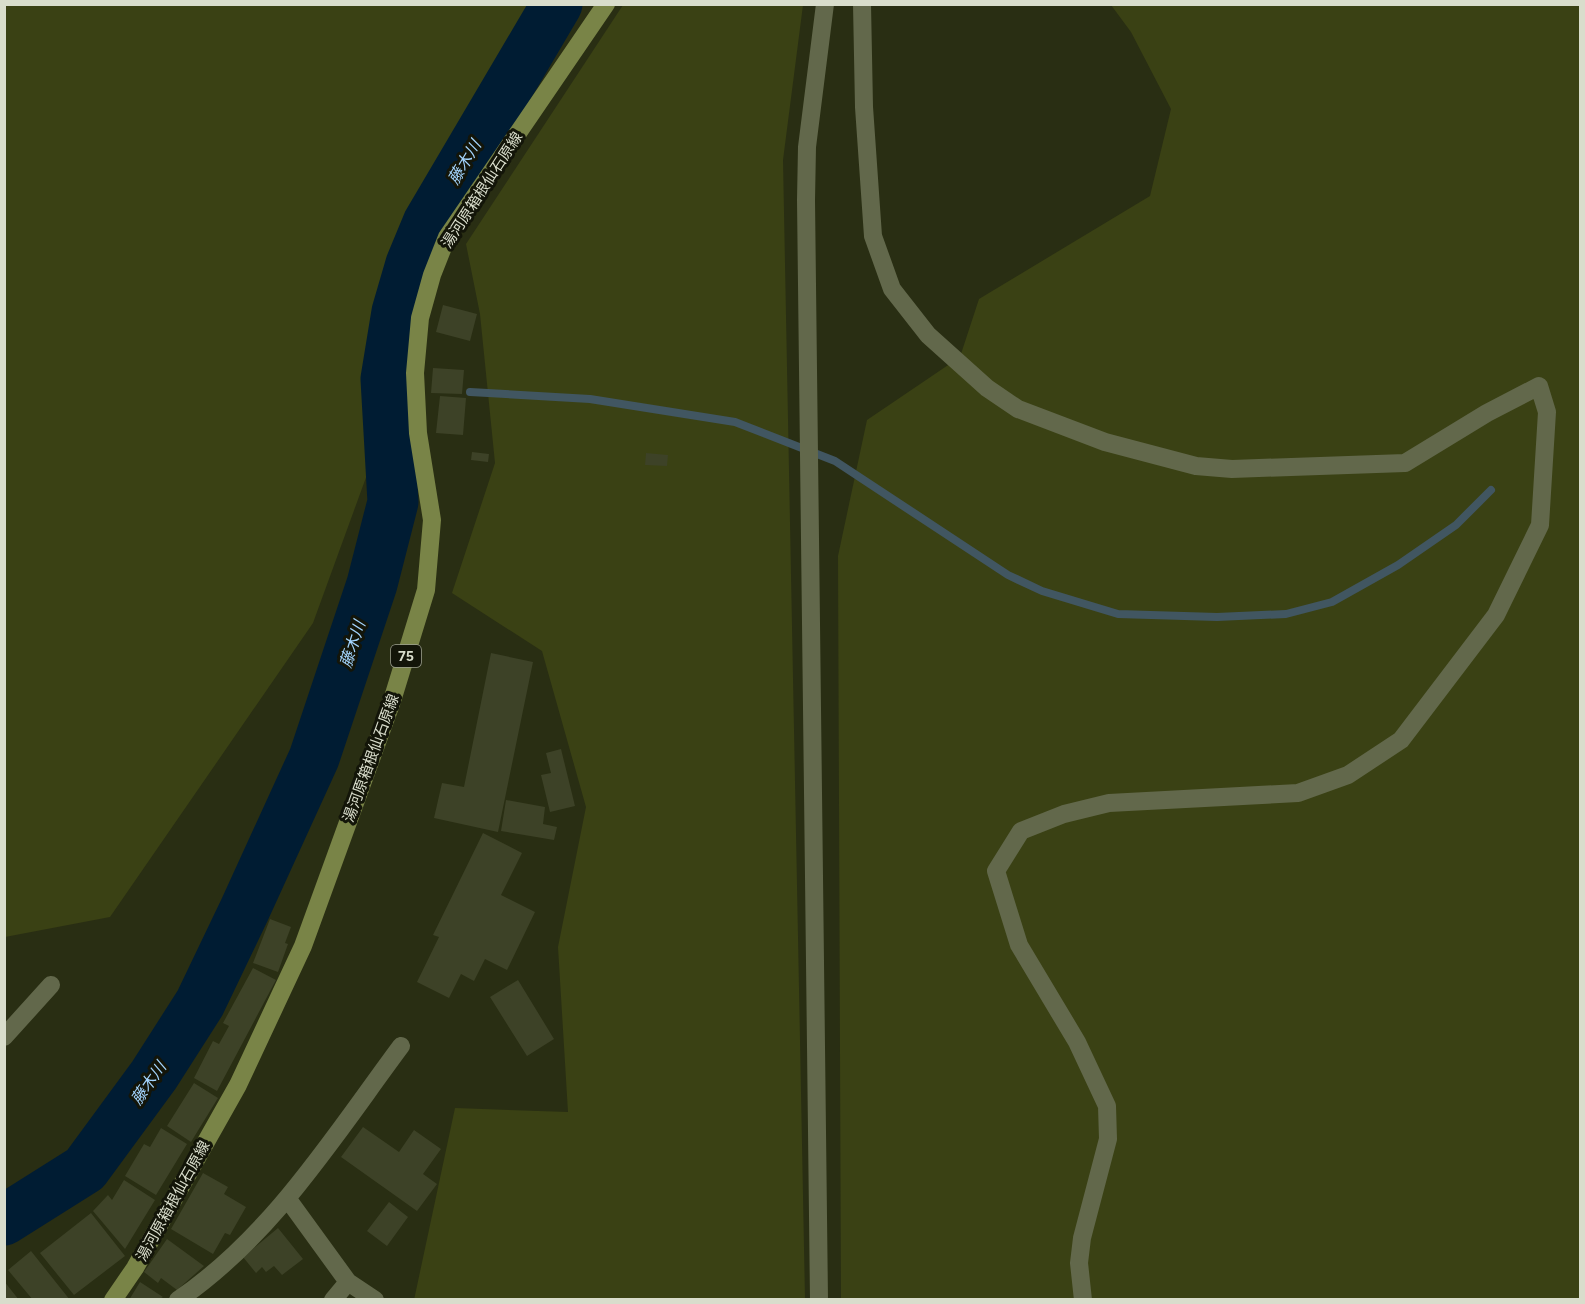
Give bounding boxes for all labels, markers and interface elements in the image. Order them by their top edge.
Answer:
street label: 湯河原箱根仙石原線 [438,128,526,252]
water label: 藤木川 [444,135,486,188]
water label: 藤木川 [336,616,370,670]
road number: 75 [391,645,421,667]
street label: 湯河原箱根仙石原線 [339,691,403,825]
water label: 藤木川 [127,1057,171,1108]
street label: 湯河原箱根仙石原線 [132,1138,214,1264]

